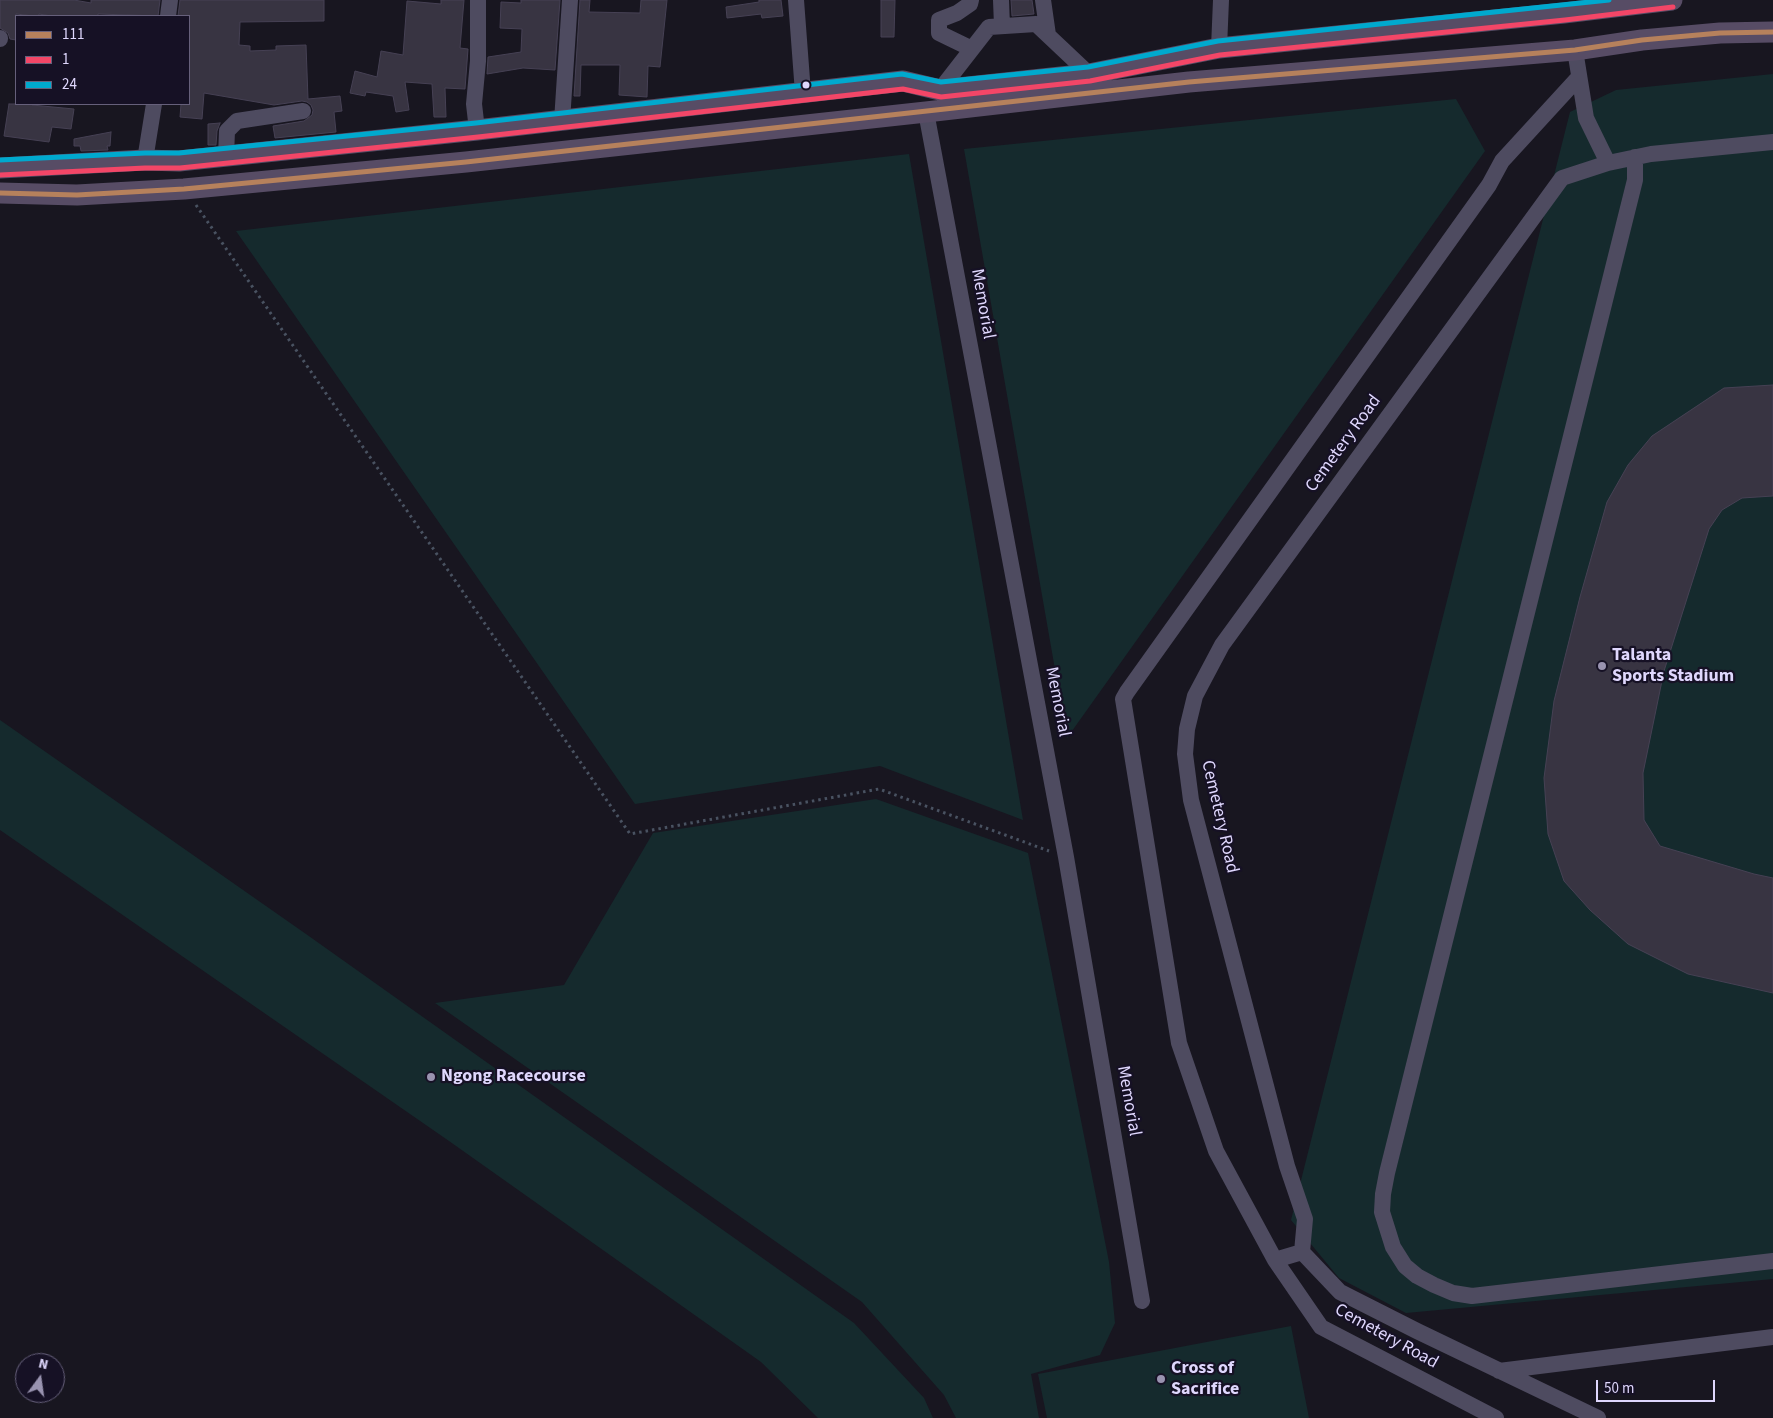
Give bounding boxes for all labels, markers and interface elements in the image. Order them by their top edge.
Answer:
legend [15,15,190,105]
text: 111 [62,24,84,45]
text: 1 [62,49,69,70]
text: 24 [62,74,77,95]
unlabelled marker [801,80,811,90]
street label: Memorial [965,267,999,341]
street label: Cemetery Road [1301,391,1387,497]
place label: Talanta Sports Stadium [1612,645,1734,688]
marker: Talanta Sports Stadium [1596,660,1608,672]
street label: Memorial [1040,665,1074,739]
street label: Cemetery Road [1196,759,1242,875]
street label: Memorial [1111,1064,1145,1138]
place label: Ngong Racecourse [441,1066,586,1088]
marker: Ngong Racecourse [425,1071,437,1083]
street label: Cemetery Road [1330,1300,1442,1374]
north arrow [15,1353,65,1403]
text: N [36,1354,50,1375]
place label: Cross of Sacrifice [1171,1358,1239,1400]
scale bar [1598,1370,1717,1402]
marker: Cross of Sacrifice [1155,1373,1167,1385]
text: 50 m [1604,1378,1634,1399]

